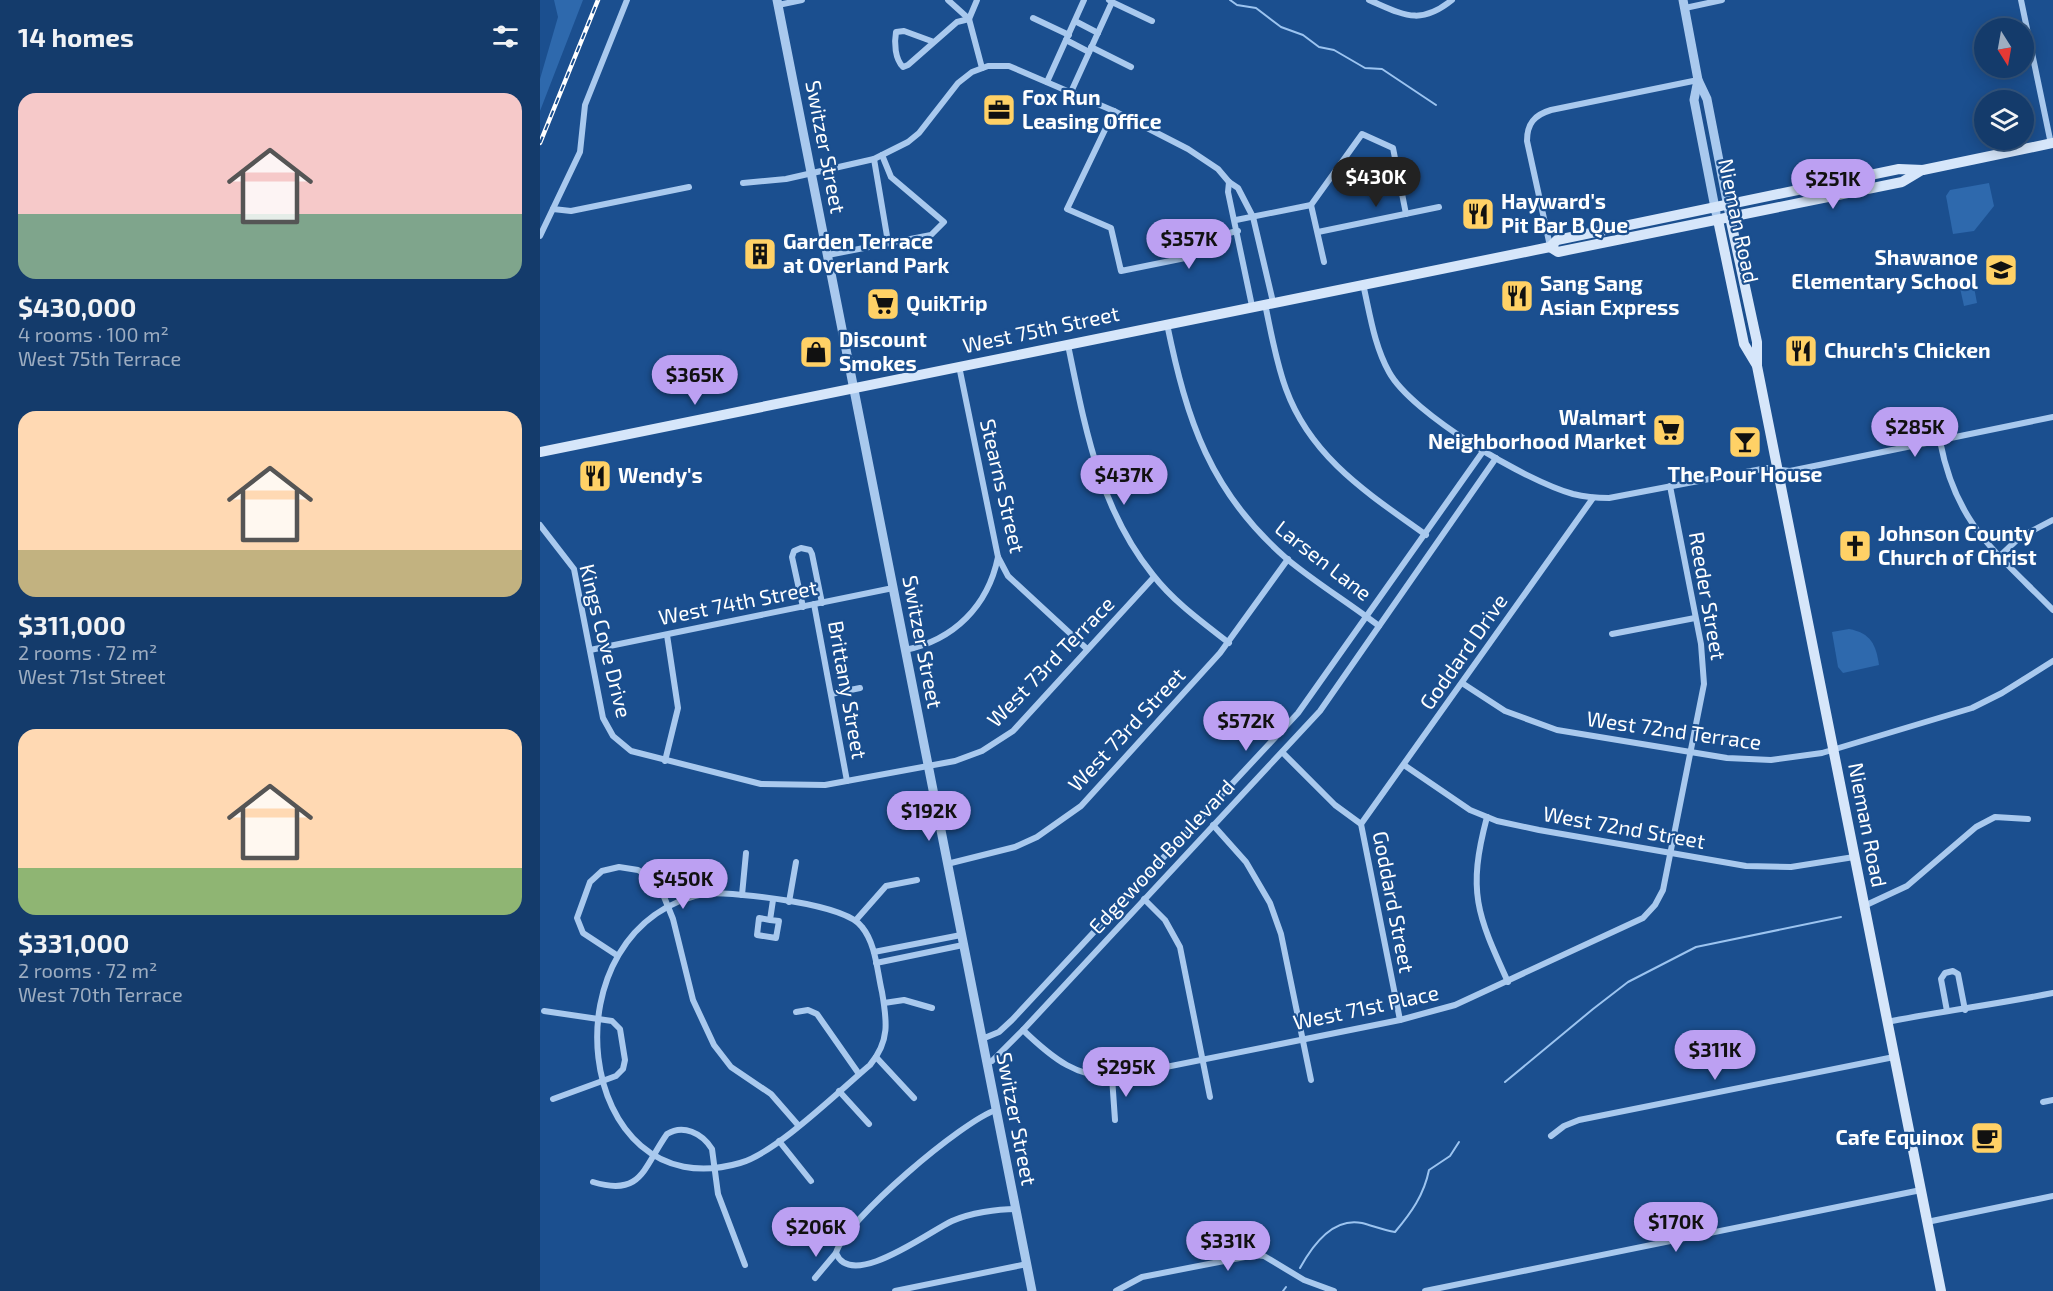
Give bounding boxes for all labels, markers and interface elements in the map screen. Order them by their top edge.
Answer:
north arrow [1974,18,2034,78]
map controls [1974,18,2034,150]
icon: filters [489,20,522,53]
text: 14 homes [18,21,134,52]
street label: Switzer Street [801,78,852,215]
place label: Fox Run Leasing Office [1022,84,1162,133]
button: layers [1974,90,2034,150]
office icon: Fox Run Leasing Office [981,92,1017,128]
icon: home [216,132,324,240]
street label: Nieman Road [1714,156,1765,285]
pin: $430K [1334,157,1418,208]
pin: $251K [1791,159,1875,210]
text: $430K [1346,164,1406,188]
text: $251K [1805,166,1861,190]
place label: Hayward's Pit Bar B Que [1501,188,1628,238]
restaurant icon: Hayward's Pit Bar B Que [1460,196,1496,232]
pin: $357K [1147,219,1231,270]
text: $357K [1160,226,1218,250]
place label: Garden Terrace at Overland Park [783,228,949,277]
building icon: Garden Terrace at Overland Park [742,236,778,272]
place label: Shawanoe Elementary School [1791,244,1978,294]
school or university icon: Shawanoe Elementary School [1983,252,2019,288]
place label: Sang Sang Asian Express [1540,270,1679,319]
restaurant icon: Sang Sang Asian Express [1499,278,1535,314]
supermarket icon: QuikTrip [865,286,901,322]
place label: QuikTrip [906,290,988,316]
text: $430,000 [18,291,136,322]
street label: West 75th Street [960,300,1121,357]
text: 4 rooms · 100 m² [18,322,169,346]
place label: Discount Smokes [839,326,927,375]
restaurant icon: Church's Chicken [1783,333,1819,369]
shop icon: Discount Smokes [798,334,834,370]
place label: Church's Chicken [1824,337,1991,362]
text: West 75th Terrace [18,346,181,370]
pin: $365K [653,355,737,406]
text: $365K [666,362,724,386]
place label: Walmart Neighborhood Market [1428,404,1646,453]
pin: $285K [1873,407,1957,458]
supermarket icon: Walmart Neighborhood Market [1651,412,1687,448]
text: $285K [1885,414,1945,438]
street label: Stearns Street [976,416,1031,555]
bar icon: The Pour House [1727,424,1763,460]
icon: home [216,450,324,558]
pin: $437K [1082,455,1166,506]
restaurant icon: Wendy's [577,458,613,494]
place label: The Pour House [1668,461,1823,486]
place label: Wendy's [618,462,703,488]
text: $437K [1095,462,1153,486]
street label: Larsen Lane [1271,514,1377,605]
place label: Johnson County Church of Christ [1878,520,2037,569]
church icon: Johnson County Church of Christ [1837,528,1873,564]
street label: Reeder Street [1685,530,1732,662]
street label: Kings Cove Drive [575,561,638,720]
street label: Switzer Street [898,573,949,710]
street label: West 74th Street [656,574,819,629]
street label: Goddard Drive [1414,588,1512,714]
street label: West 73rd Terrace [981,590,1119,731]
text: $311,000 [18,609,126,640]
street label: Brittany Street [824,619,873,761]
text: 2 rooms · 72 m² [18,640,157,664]
street label: West 73rd Street [1062,662,1190,796]
text: West 71st Street [18,664,166,688]
pin: $572K [1204,701,1288,752]
street label: West 72nd Terrace [1585,705,1763,754]
text: $572K [1217,708,1275,732]
street label: Nieman Road [1844,760,1893,889]
icon: home [216,768,324,876]
street label: Edgewood Boulevard [1083,774,1239,938]
pin: $192K [887,791,971,842]
text: $192K [901,798,957,822]
street label: West 72nd Street [1541,800,1707,853]
street label: Goddard Street [1368,829,1420,975]
pin: $450K [641,859,725,910]
text: $450K [653,866,713,890]
text: $331,000 [18,927,129,958]
text: 2 rooms · 72 m² [18,958,157,982]
street label: West 71st Place [1291,979,1441,1034]
text: West 70th Terrace [18,982,183,1006]
pin: $311K [1673,1030,1757,1081]
text: $311K [1689,1037,1741,1061]
pin: $295K [1084,1047,1168,1098]
street label: Switzer Street [992,1050,1043,1187]
text: $295K [1097,1054,1155,1078]
cafe icon: Cafe Equinox [1969,1120,2005,1156]
place label: Cafe Equinox [1835,1124,1964,1149]
pin: $170K [1634,1202,1718,1253]
pin: $206K [774,1207,858,1258]
text: $170K [1648,1209,1704,1233]
text: $206K [786,1214,846,1238]
pin: $331K [1186,1221,1270,1272]
text: $331K [1200,1228,1256,1252]

